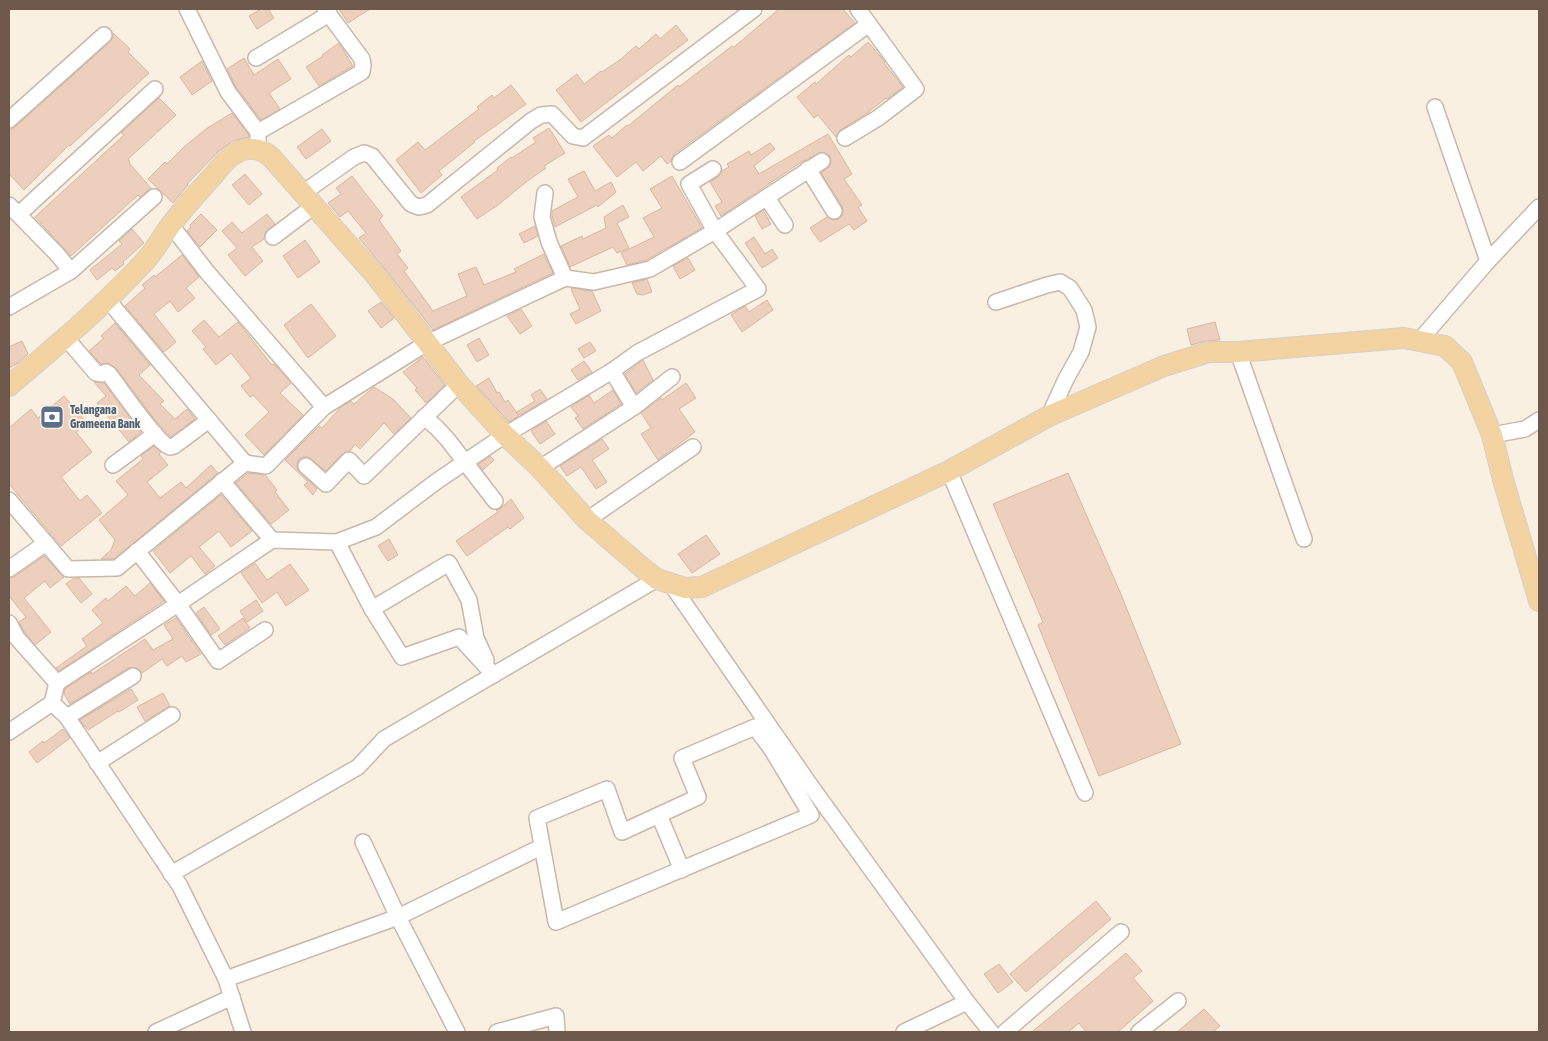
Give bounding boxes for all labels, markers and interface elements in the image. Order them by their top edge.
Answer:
place label: Telangana Grameena Bank [70,403,141,431]
bank icon: Telangana Grameena Bank [39,404,65,430]

